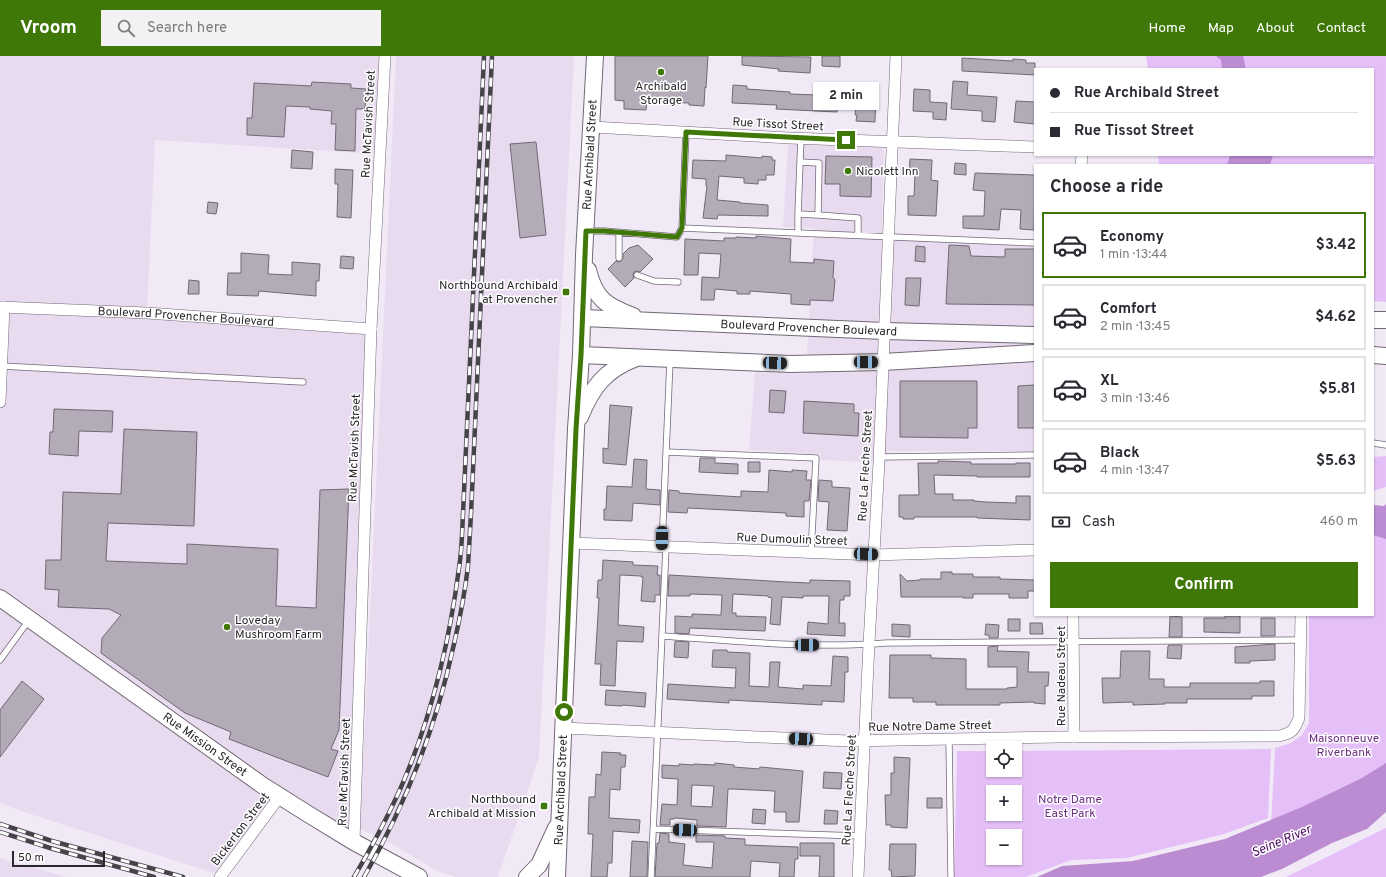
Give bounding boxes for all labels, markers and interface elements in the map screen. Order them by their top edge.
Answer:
search box [101,10,381,46]
text: Vroom [20,16,77,40]
icon: search [115,17,137,39]
text: Search here [147,19,227,38]
text: Home [1149,20,1186,37]
text: Map [1208,20,1234,37]
text: About [1256,20,1295,37]
text: Contact [1317,20,1366,37]
marker: Archibald Storage [656,67,666,77]
street label: Rue McTavish Street [358,70,380,179]
place label: Archibald Storage [635,79,687,109]
callout: 2 min [813,82,879,110]
text: Rue Archibald Street [1074,84,1219,103]
text: 2 min [829,88,863,104]
street label: Rue Archibald Street [579,99,602,211]
street label: Rue Tissot Street [732,115,824,135]
text: Rue Tissot Street [1074,122,1194,141]
route end [837,131,855,149]
place label: Nicolett Inn [856,164,919,180]
marker: Nicolett Inn [843,166,853,176]
text: Choose a ride [1050,176,1163,199]
icon: car [1052,227,1088,263]
text: Economy [1100,228,1164,247]
text: $3.42 [1316,236,1356,255]
text: 1 min · 13:44 [1100,247,1167,263]
place label: Northbound Archibald at Provencher [439,278,558,308]
marker: Northbound Archibald at Provencher [561,287,571,297]
icon: car [1052,299,1088,335]
text: Comfort [1100,300,1157,319]
street label: Boulevard Provencher Boulevard [97,304,274,331]
text: $4.62 [1315,308,1356,327]
street label: Boulevard Provencher Boulevard [720,317,897,340]
text: 2 min · 13:45 [1100,319,1171,335]
car [854,356,878,368]
car [763,357,787,369]
icon: car [1052,371,1088,407]
text: XL [1100,372,1118,391]
text: $5.81 [1319,380,1356,399]
text: 3 min · 13:46 [1100,391,1170,407]
street label: Rue McTavish Street [345,394,365,502]
street label: Rue La Fleche Street [855,410,877,522]
icon: car [1052,443,1088,479]
text: Black [1100,444,1140,463]
text: $5.63 [1316,452,1356,471]
text: 4 min · 13:47 [1100,463,1169,479]
icon: cash [1050,511,1072,533]
text: Cash [1082,513,1115,532]
text: 460 m [1320,514,1358,530]
car [656,526,668,550]
street label: Rue Dumoulin Street [736,530,848,550]
car [854,548,878,560]
button: Confirm [1050,562,1358,608]
place label: Loveday Mushroom Farm [235,613,322,643]
marker: Loveday Mushroom Farm [222,622,232,632]
street label: Rue Nadeau Street [1054,626,1070,726]
car [795,639,819,651]
route start [555,703,573,721]
street label: Rue Mission Street [159,710,250,781]
street label: Rue McTavish Street [335,718,355,826]
street label: Rue Notre Dame Street [868,718,992,736]
park label: Maisonneuve Riverbank [1309,731,1379,761]
car [789,732,813,746]
street label: Rue Archibald Street [551,734,572,846]
street label: Rue La Fleche Street [839,734,861,846]
map controls [986,741,1022,865]
button: locate [986,741,1022,777]
button: + [986,785,1022,821]
street label: Bickerton Street [208,790,274,870]
place label: Northbound Archibald at Mission [428,792,536,822]
park label: Notre Dame East Park [1038,792,1102,822]
marker: Northbound Archibald at Mission [539,801,549,811]
water label: Seine River [1249,822,1315,862]
car [673,824,697,836]
button: − [986,829,1022,865]
scale bar [12,849,105,868]
text: 50 m [18,851,44,865]

